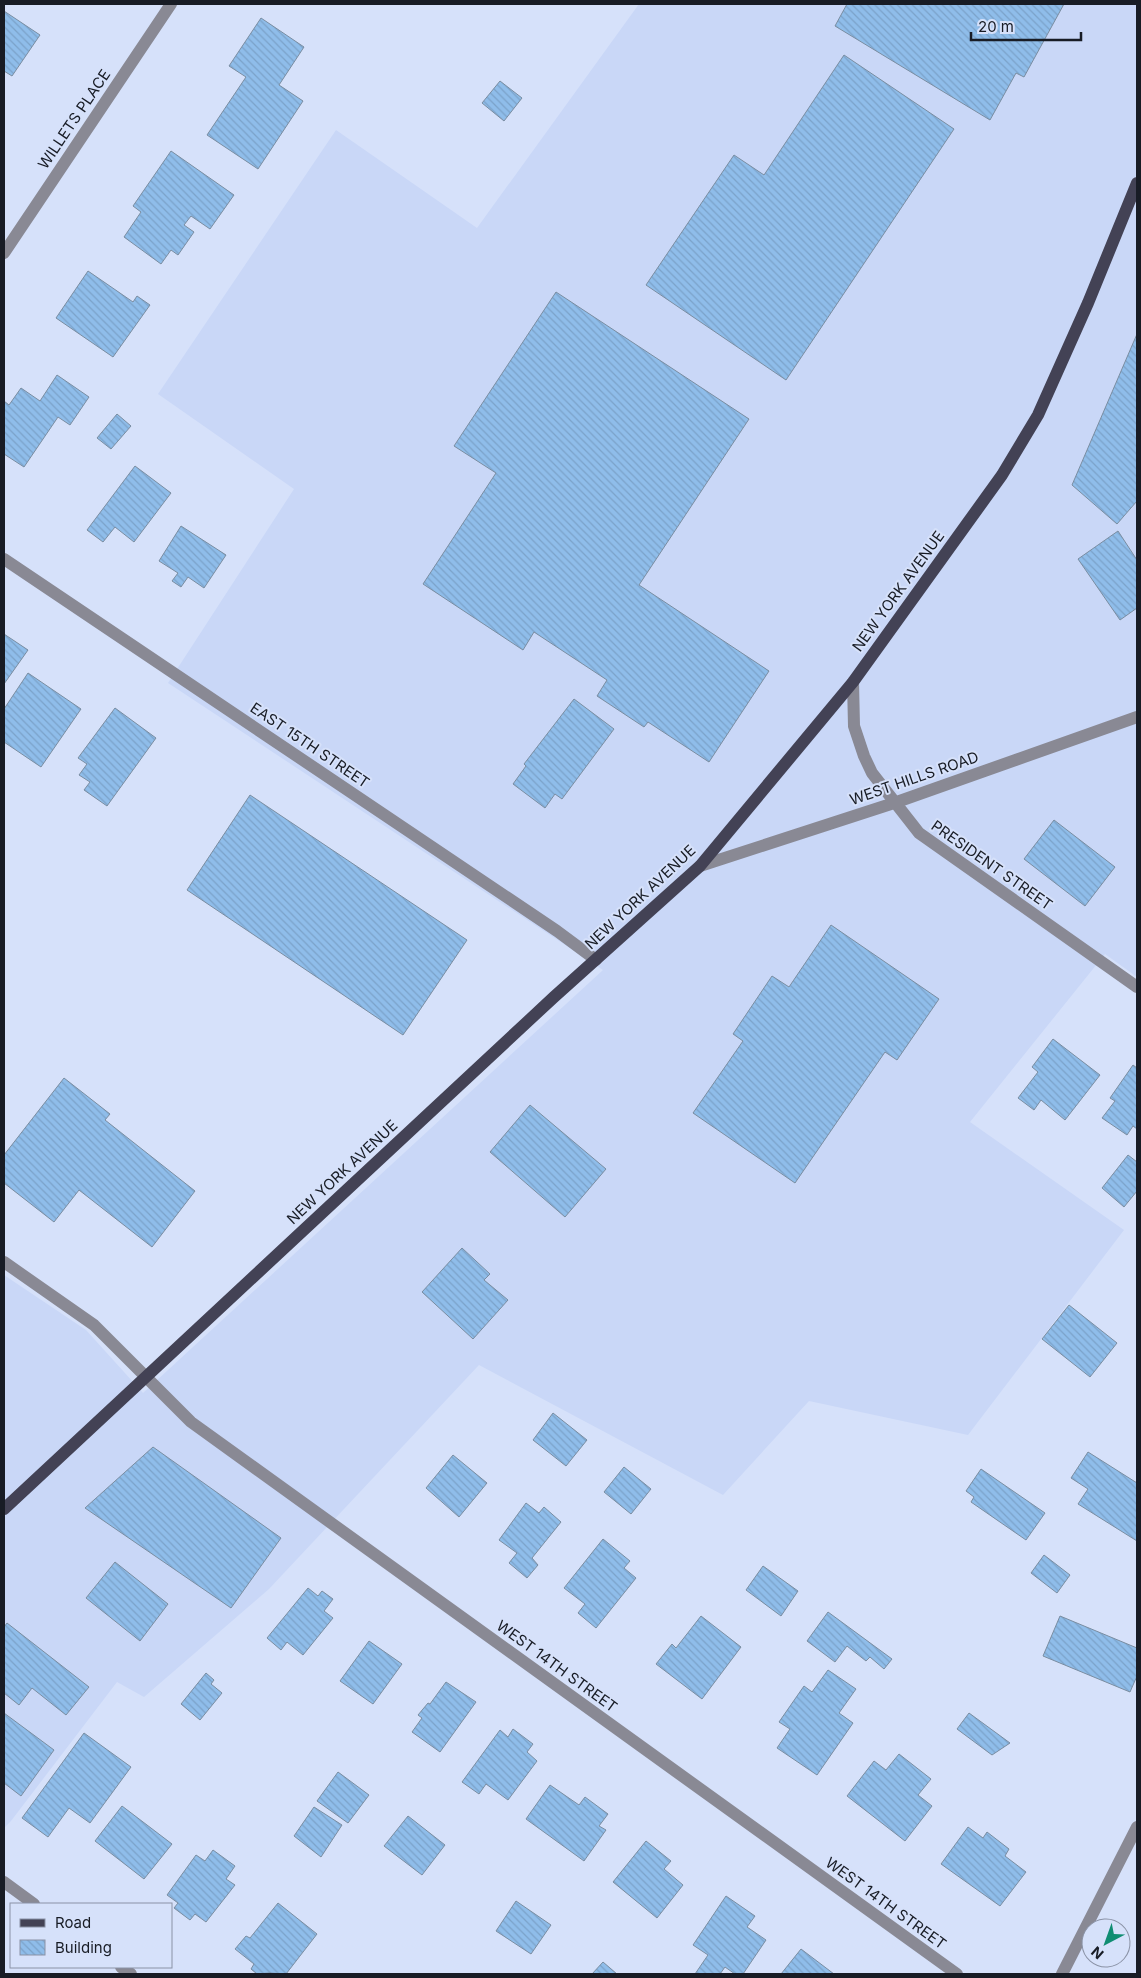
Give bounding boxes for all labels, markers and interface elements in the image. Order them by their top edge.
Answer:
scale bar [971,10,1081,42]
text: 20 m [978,17,1014,36]
street label: WILLETS PLACE [34,66,114,172]
street label: NEW YORK AVENUE [848,527,948,655]
street label: EAST 15TH STREET [247,698,373,792]
street label: WEST HILLS ROAD [847,747,981,809]
street label: PRESIDENT STREET [928,816,1056,914]
street label: NEW YORK AVENUE [581,841,699,953]
street label: NEW YORK AVENUE [283,1116,401,1228]
street label: WEST 14TH STREET [493,1616,621,1716]
street label: WEST 14TH STREET [822,1853,950,1953]
legend [10,1903,172,1968]
text: Road [55,1913,91,1932]
north arrow [1081,1918,1131,1968]
text: Building [55,1938,112,1957]
text: N [1088,1943,1107,1963]

